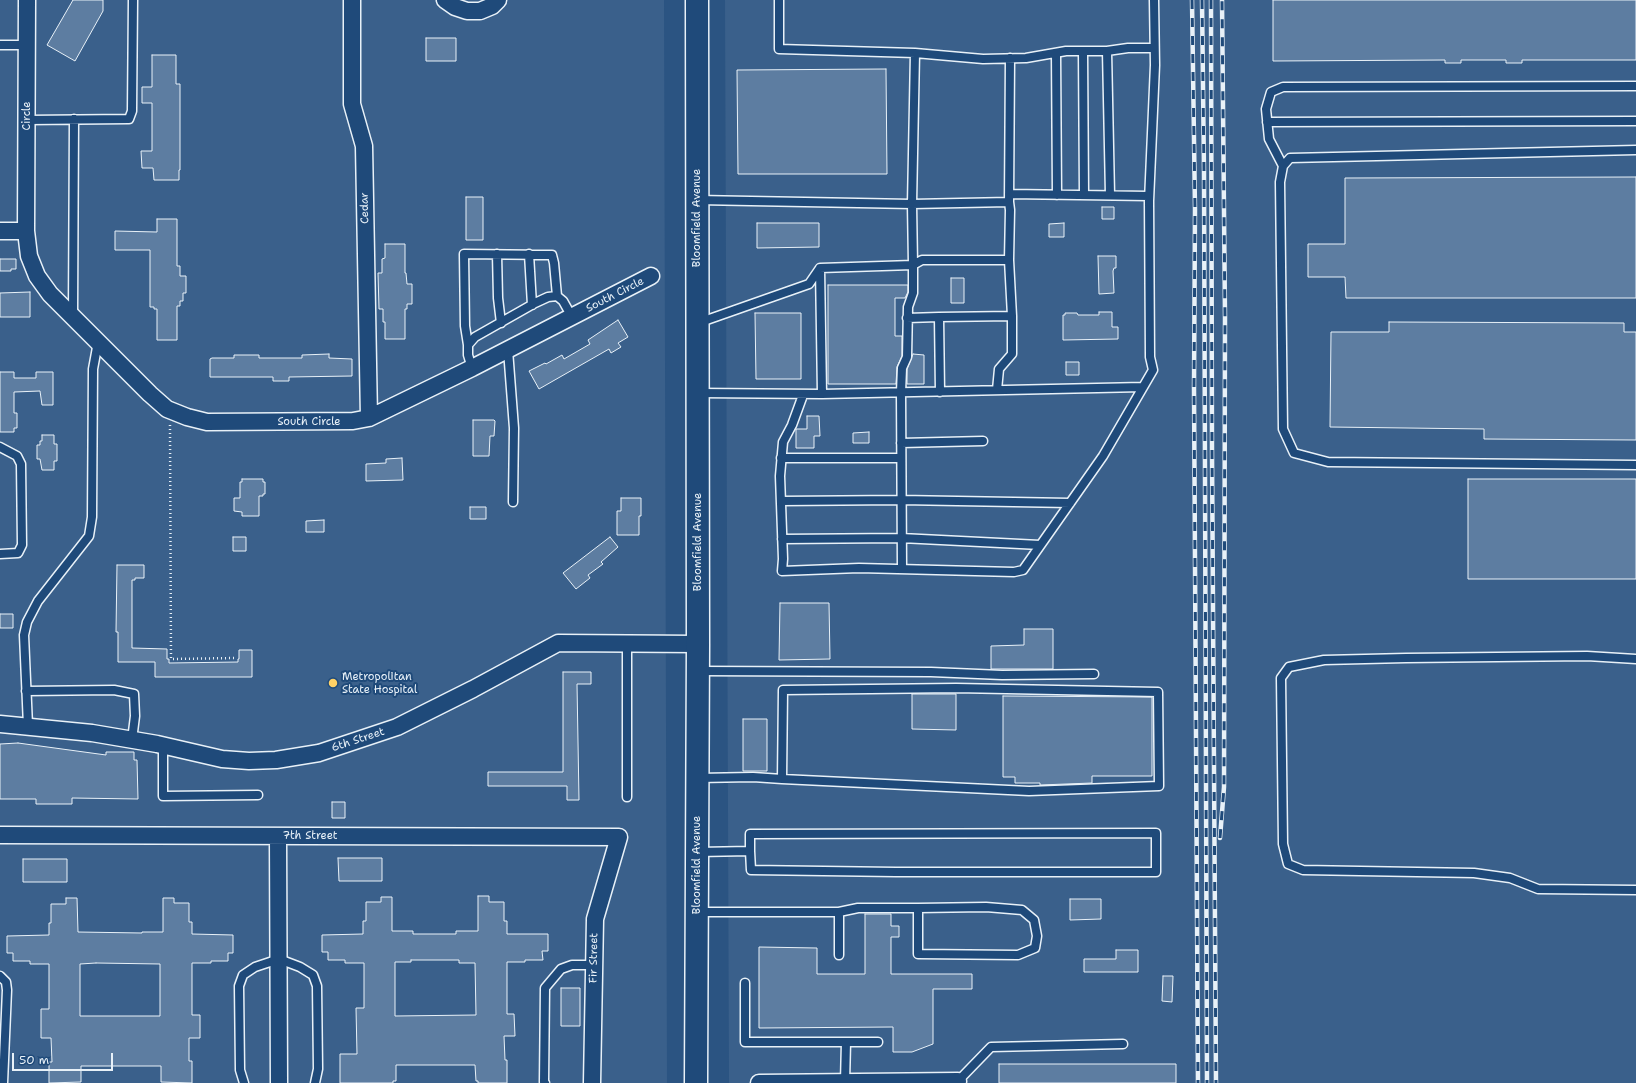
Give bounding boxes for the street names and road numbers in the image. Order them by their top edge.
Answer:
street label: Circle [20,102,34,130]
street label: Bloomfield Avenue [690,169,704,267]
street label: Cedar [358,192,372,224]
street label: South Circle [584,275,646,315]
street label: South Circle [277,415,341,429]
street label: Bloomfield Avenue [691,493,705,591]
street label: 6th Street [330,725,386,755]
street label: Bloomfield Avenue [690,816,704,914]
street label: 7th Street [282,829,338,843]
street label: Fir Street [587,933,601,983]

